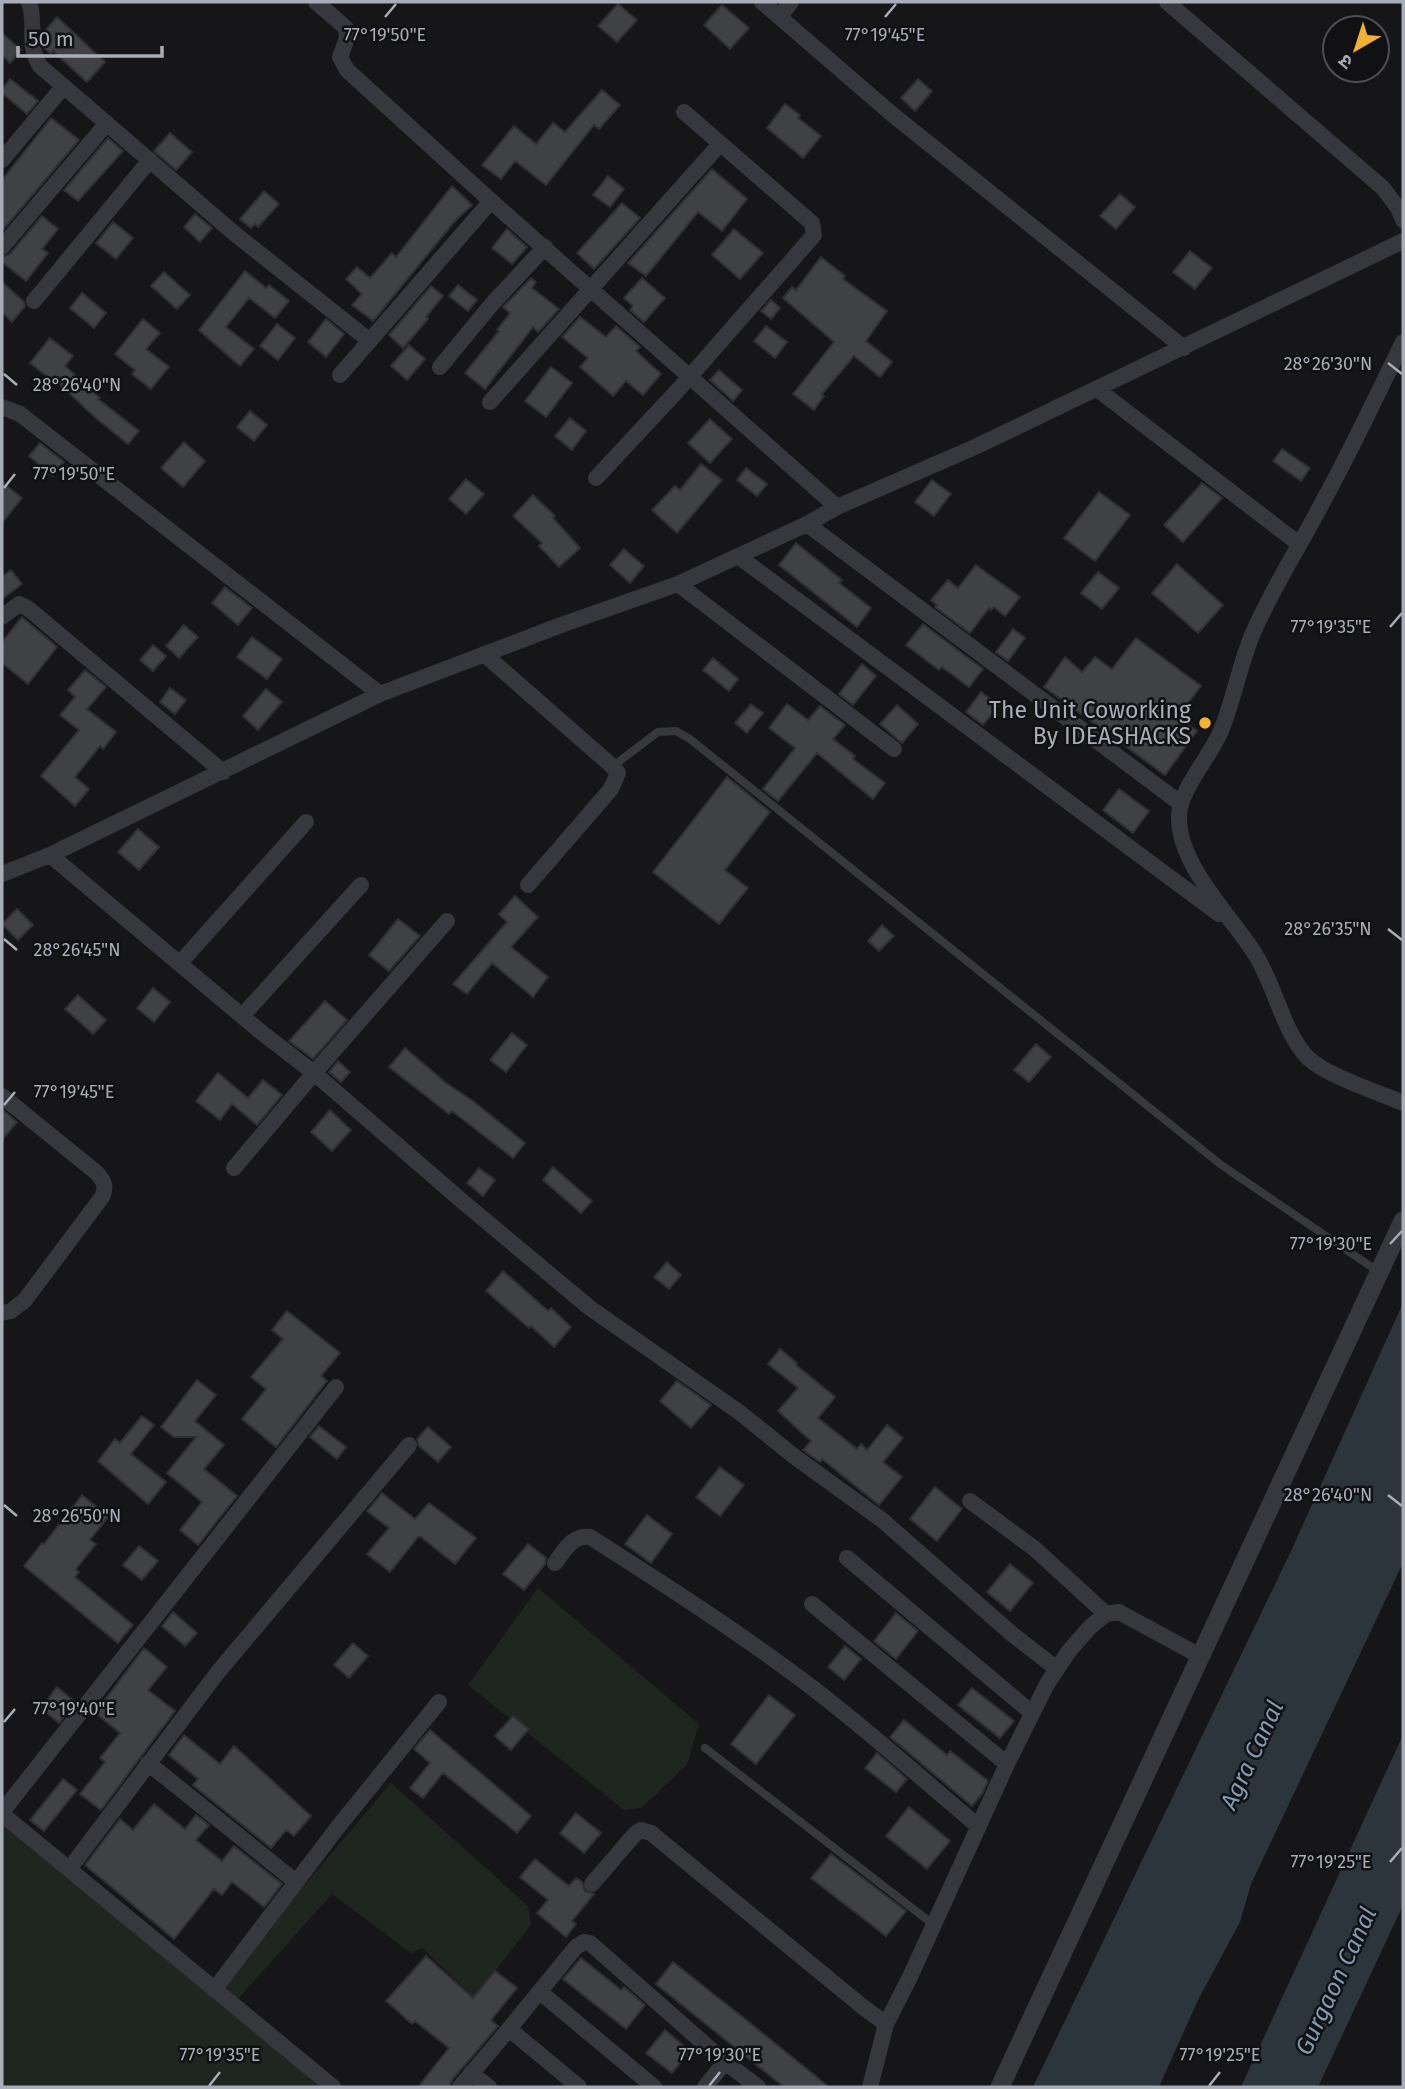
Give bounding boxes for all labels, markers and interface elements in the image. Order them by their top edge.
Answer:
scale bar [18,14,161,58]
north arrow [1321,14,1391,84]
text: 77°19'50"E [344,24,426,46]
text: 77°19'45"E [845,24,925,46]
text: 50 m [28,26,74,52]
text: उ [1333,49,1357,74]
text: 28°26'30"N [1284,353,1372,375]
text: 28°26'40"N [33,374,121,396]
text: 77°19'50"E [33,463,115,485]
text: 77°19'35"E [1290,616,1372,638]
place label: The Unit Coworking By IDEASHACKS [989,696,1191,750]
marker: The Unit Coworking By IDEASHACKS [1197,715,1213,731]
text: 28°26'35"N [1284,918,1372,940]
text: 28°26'45"N [34,939,120,961]
text: 77°19'45"E [34,1081,114,1103]
text: 77°19'30"E [1290,1233,1372,1255]
text: 28°26'40"N [1284,1484,1372,1506]
text: 28°26'50"N [33,1505,121,1527]
water label: Agra Canal [1214,1696,1289,1815]
text: 77°19'40"E [33,1698,115,1720]
text: 77°19'25"E [1291,1851,1371,1873]
water label: Gurgaon Canal [1290,1903,1382,2059]
text: 77°19'35"E [179,2044,261,2066]
text: 77°19'30"E [679,2044,761,2066]
text: 77°19'25"E [1180,2044,1260,2066]

